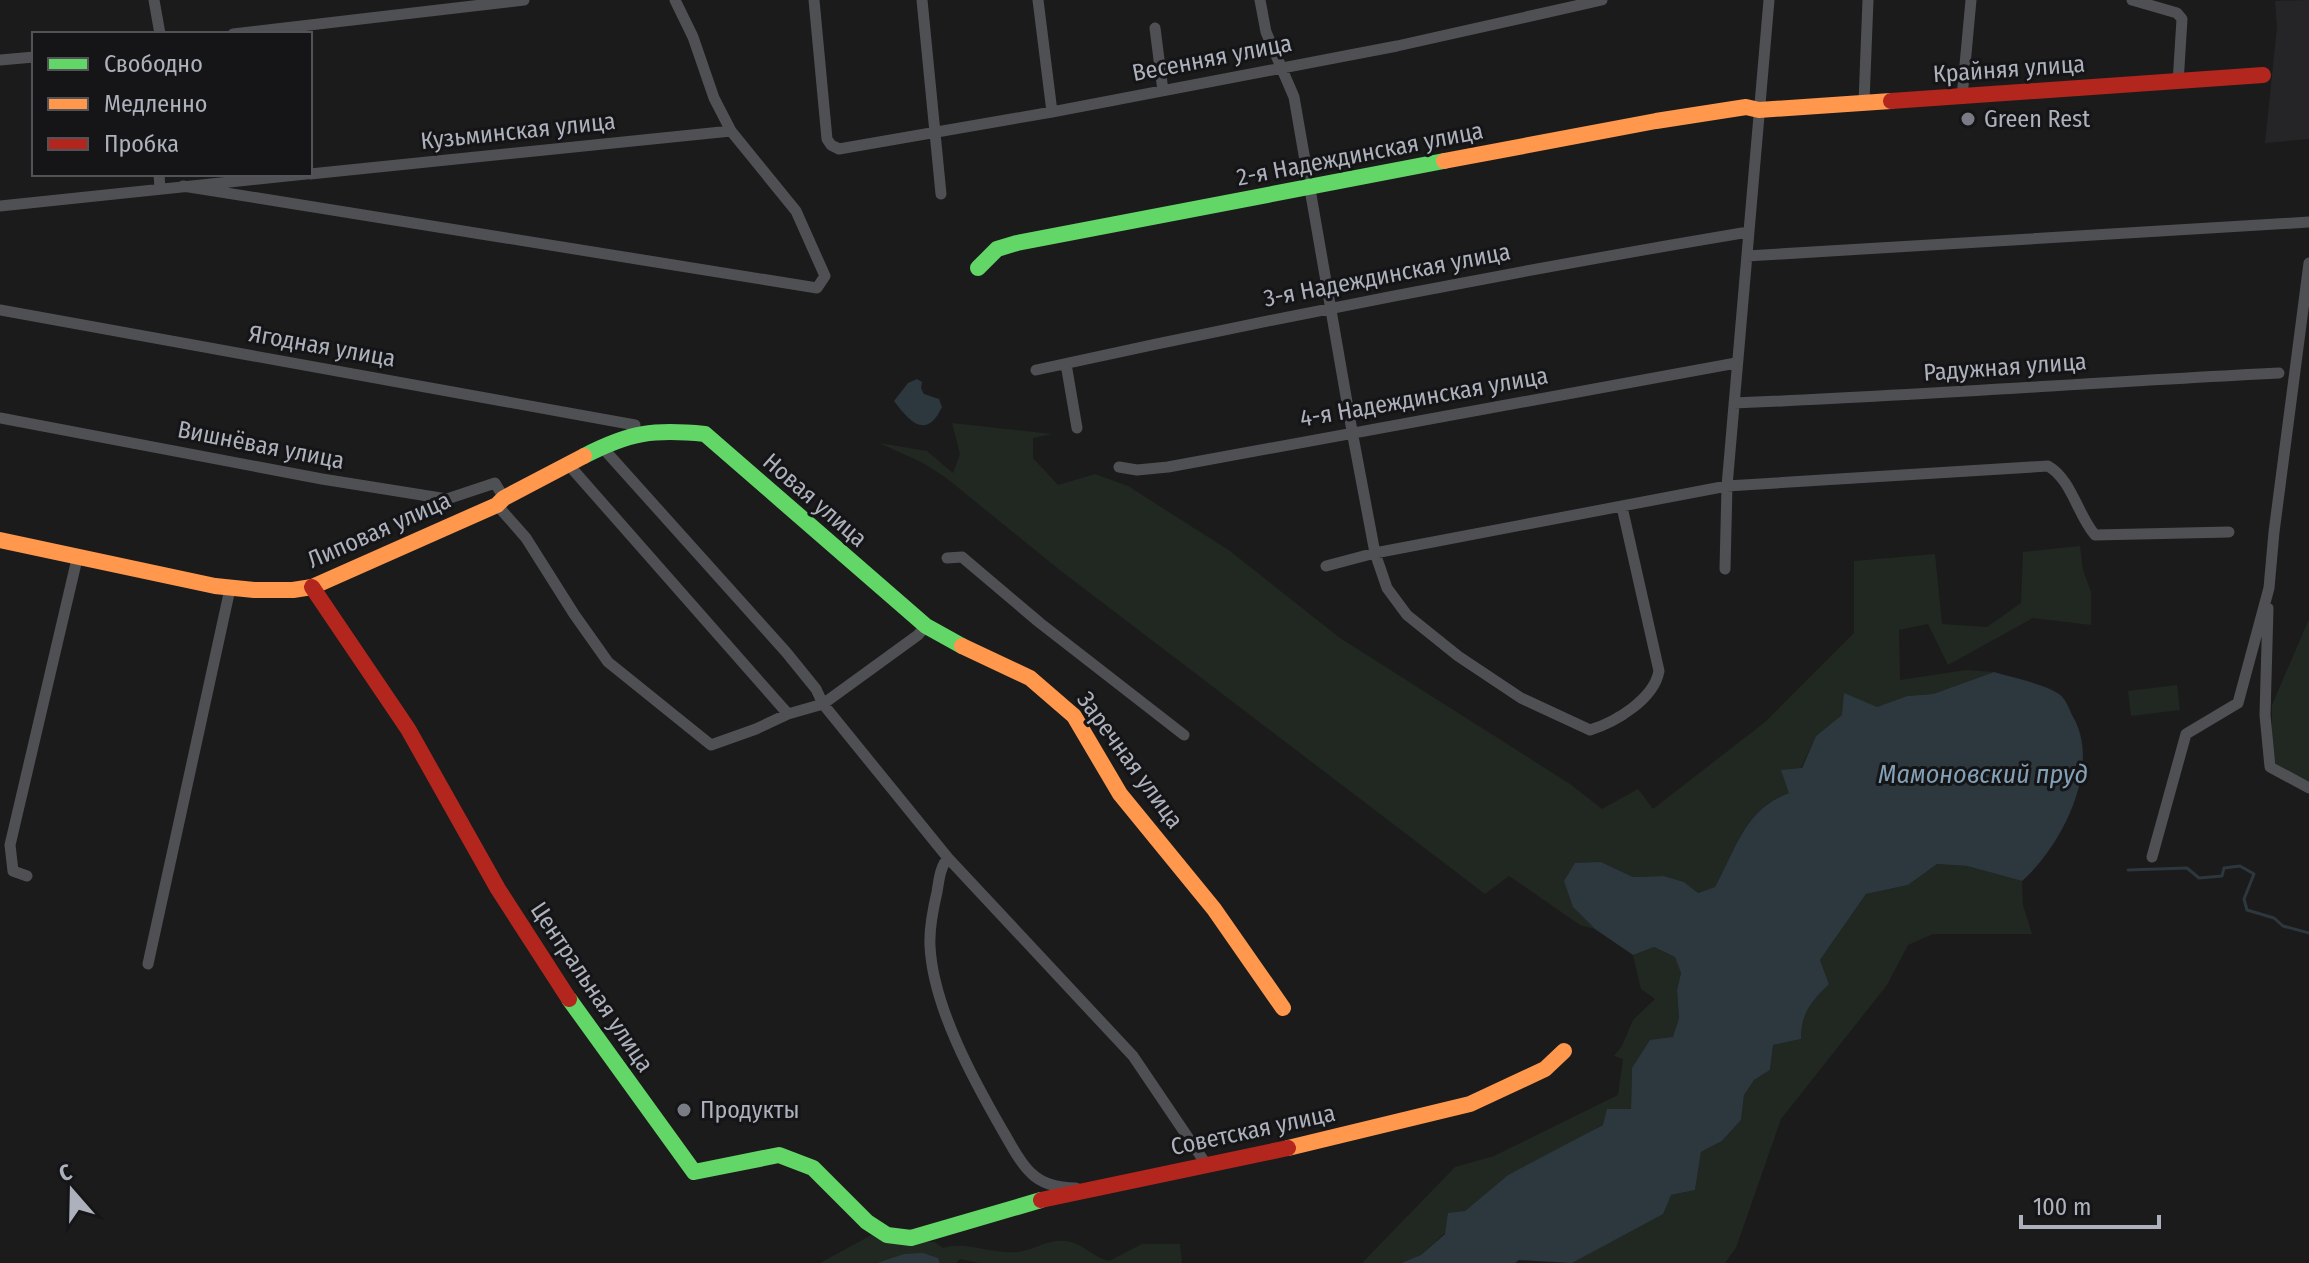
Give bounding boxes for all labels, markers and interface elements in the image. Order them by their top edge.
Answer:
street label: Весенняя улица [1130,29,1294,87]
legend [32,32,312,176]
text: Свободно [104,50,203,78]
street label: Крайняя улица [1932,50,2086,88]
text: Медленно [104,90,207,118]
place label: Green Rest [1984,105,2090,133]
street label: Кузьминская улица [419,107,617,155]
marker: Green Rest [1959,110,1977,128]
street label: 2-я Надеждинская улица [1234,116,1486,192]
text: Пробка [104,130,179,158]
street label: 3-я Надеждинская улица [1261,237,1513,313]
street label: Ягодная улица [246,319,398,373]
street label: Радужная улица [1922,347,2088,387]
street label: 4-я Надеждинская улица [1298,361,1550,433]
street label: Вишнёвая улица [175,415,347,475]
street label: Новая улица [757,447,873,553]
street label: Липовая улица [303,486,455,574]
street label: Заречная улица [1071,686,1189,834]
water label: Мамоновский пруд [1878,759,2088,790]
street label: Центральная улица [525,897,659,1077]
place label: Продукты [700,1096,799,1124]
street label: Советская улица [1168,1099,1338,1161]
marker: Продукты [675,1101,693,1119]
north arrow [32,1151,112,1231]
text: С [55,1158,76,1187]
scale bar [2021,1179,2159,1229]
text: 100 m [2033,1193,2091,1221]

